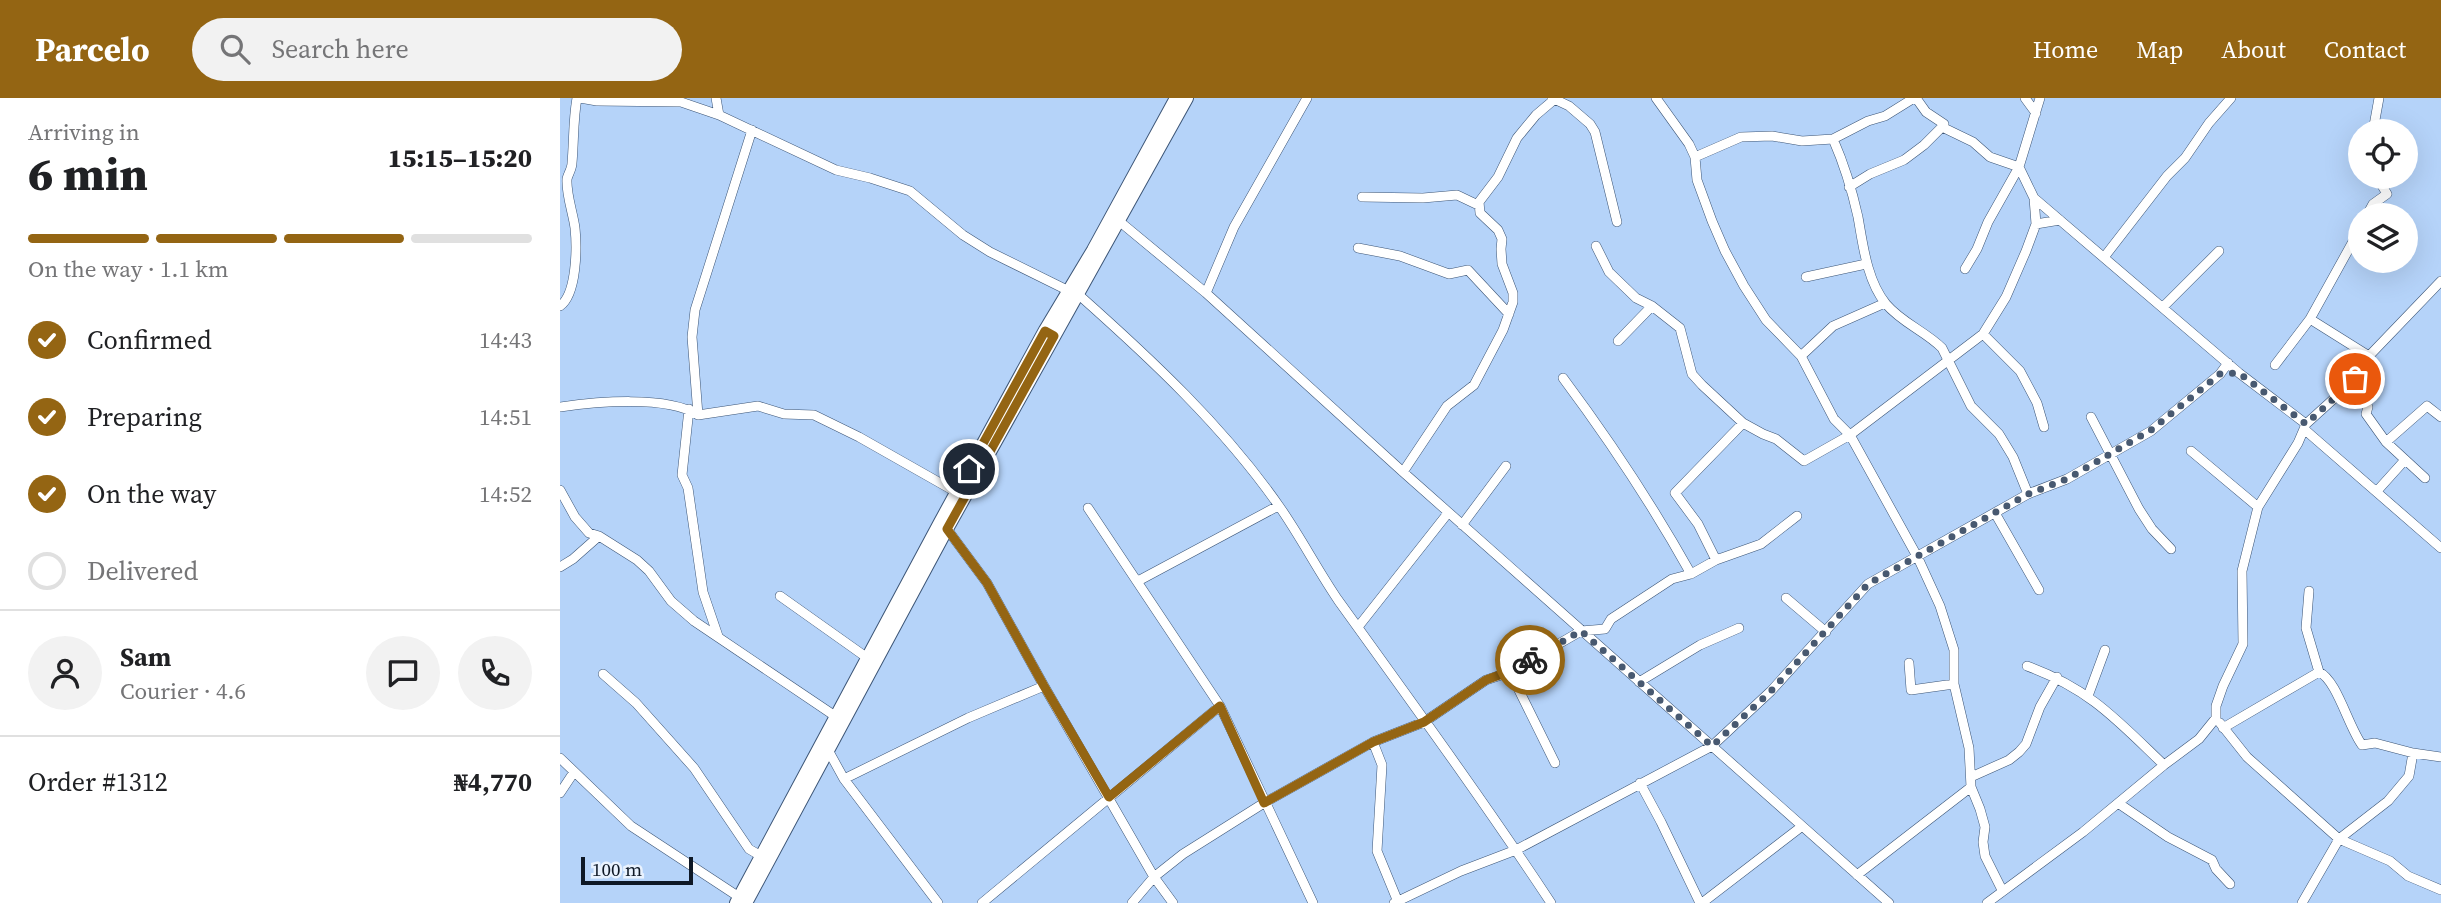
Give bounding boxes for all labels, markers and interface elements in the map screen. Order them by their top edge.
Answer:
search box [192,18,682,81]
text: Parcelo [35,27,150,72]
icon: search [216,30,254,68]
text: Search here [272,31,409,67]
text: Home [2033,33,2098,66]
text: Map [2136,33,2183,66]
text: About [2221,33,2286,66]
text: Contact [2324,33,2406,66]
text: Arriving in [28,116,140,148]
map controls [2348,119,2418,273]
button: locate [2348,119,2418,189]
text: 15:15–15:20 [388,140,532,176]
text: 6 min [28,142,148,205]
button: layers [2348,203,2418,273]
text: On the way · 1.1 km [28,253,229,285]
icon: check [28,321,66,359]
text: Confirmed [87,322,212,358]
text: 14:43 [479,324,532,356]
pin [2325,349,2385,409]
icon: bag [2336,360,2374,398]
icon: check [28,398,66,436]
text: Preparing [87,399,202,435]
text: 14:51 [479,401,532,433]
pin [939,439,999,499]
icon: home [950,450,988,488]
icon: check [28,475,66,513]
text: On the way [87,476,216,512]
text: 14:52 [479,478,532,510]
text: Delivered [87,553,198,589]
courier [1495,625,1565,695]
button: person [28,636,102,710]
button: chat [366,636,440,710]
button: phone [458,636,532,710]
text: Sam [120,639,171,675]
icon: bike [1511,641,1549,679]
text: Courier · 4.6 [120,675,246,707]
text: Order #1312 [28,764,168,800]
text: ₦4,770 [454,764,532,800]
scale bar [581,854,693,886]
text: 100 m [592,856,642,882]

